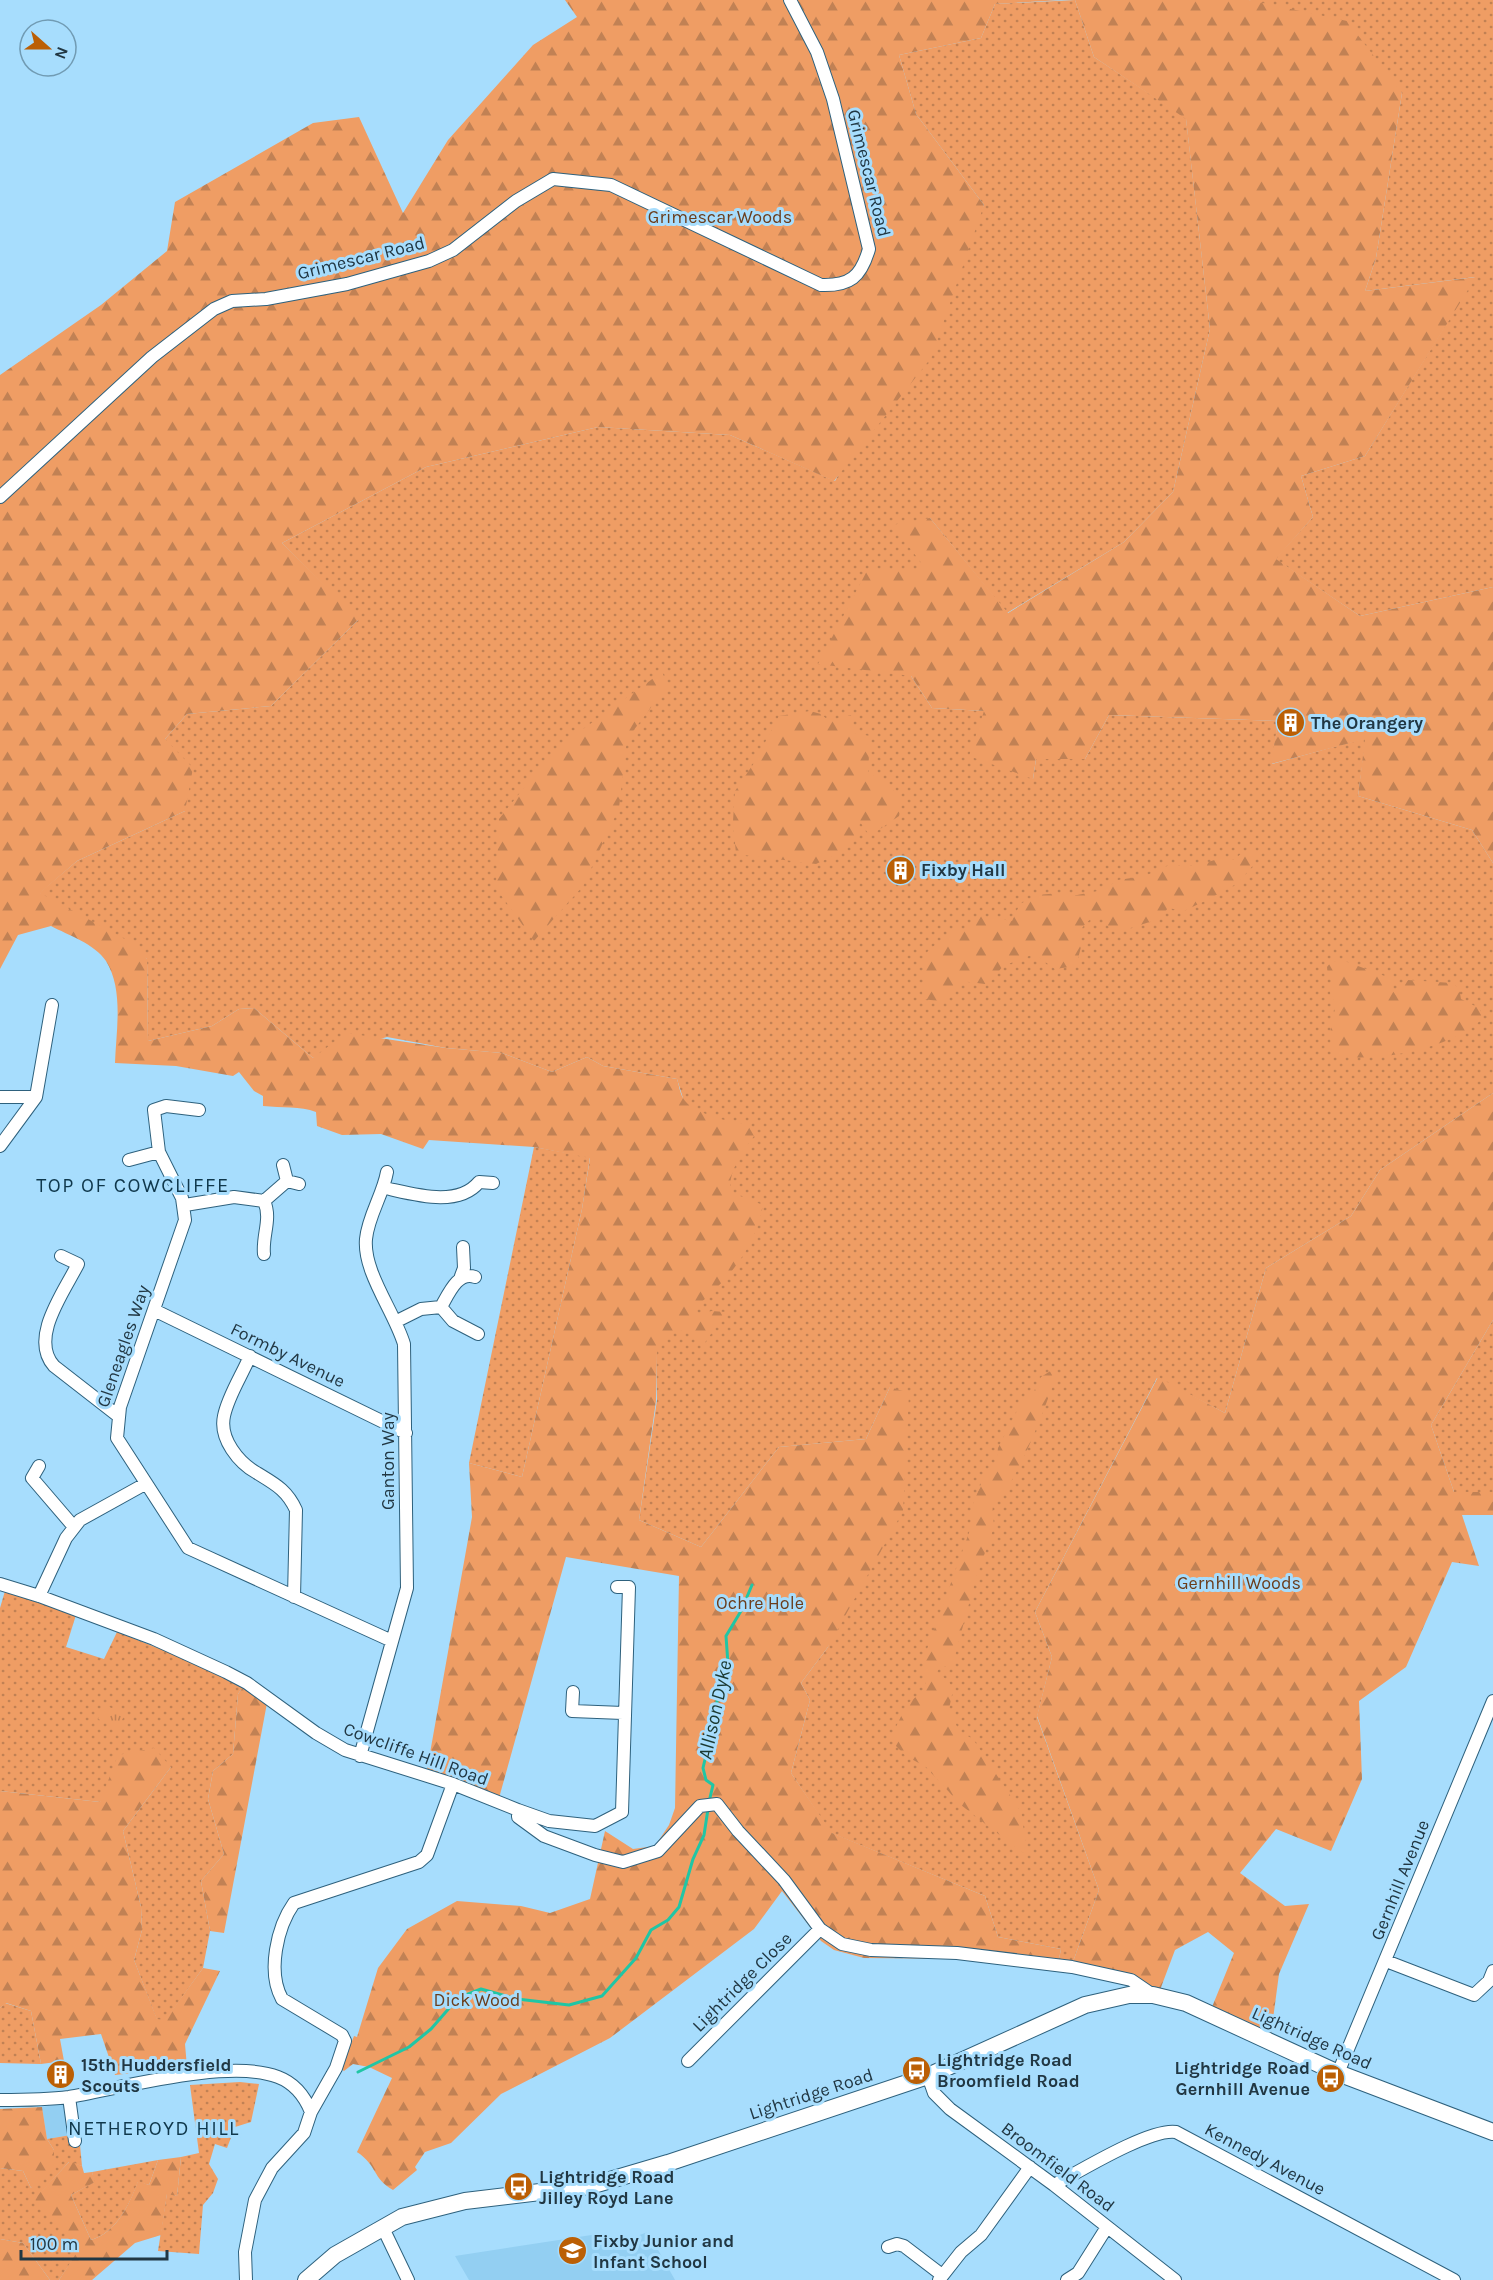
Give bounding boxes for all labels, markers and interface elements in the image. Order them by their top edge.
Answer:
north arrow [18,18,78,78]
text: N [51,44,72,62]
street label: Grimescar Road [843,107,895,239]
park label: Grimescar Woods [648,206,792,228]
street label: Grimescar Road [295,232,427,284]
building icon: The Orangery [1274,707,1306,739]
place label: The Orangery [1311,712,1423,734]
building icon: Fixby Hall [884,854,916,886]
place label: Fixby Hall [921,859,1006,881]
district label: TOP OF COWCLIFFE [36,1174,230,1197]
street label: Gleneagles Way [92,1281,154,1410]
street label: Formby Avenue [227,1318,349,1392]
street label: Ganton Way [377,1411,399,1510]
park label: Gernhill Woods [1177,1572,1301,1594]
park label: Ochre Hole [716,1592,804,1614]
water label: Allison Dyke [693,1659,737,1761]
street label: Cowcliffe Hill Road [341,1718,491,1790]
street label: Gernhill Avenue [1366,1817,1434,1943]
street label: Lightridge Close [687,1927,797,2037]
park label: Dick Wood [434,1989,520,2011]
street label: Lightridge Road [1248,2002,1376,2074]
place label: Lightridge Road Broomfield Road [937,2049,1080,2092]
place label: 15th Huddersfield Scouts [81,2054,232,2097]
bus stop icon: Lightridge Road Broomfield Road [900,2054,932,2086]
place label: Lightridge Road Gernhill Avenue [1174,2057,1310,2100]
building icon: 15th Huddersfield Scouts [44,2059,76,2091]
bus stop icon: Lightridge Road Gernhill Avenue [1315,2062,1347,2094]
street label: Lightridge Road [746,2064,876,2124]
district label: NETHEROYD HILL [68,2117,240,2140]
street label: Broomfield Road [997,2117,1119,2217]
street label: Kennedy Avenue [1201,2118,1329,2200]
place label: Lightridge Road Jilley Royd Lane [539,2166,675,2209]
bus stop icon: Lightridge Road Jilley Royd Lane [502,2171,534,2203]
scale bar [21,2223,166,2261]
place label: Fixby Junior and Infant School [593,2230,734,2273]
text: 100 m [30,2233,78,2255]
school or university icon: Fixby Junior and Infant School [556,2235,588,2267]

